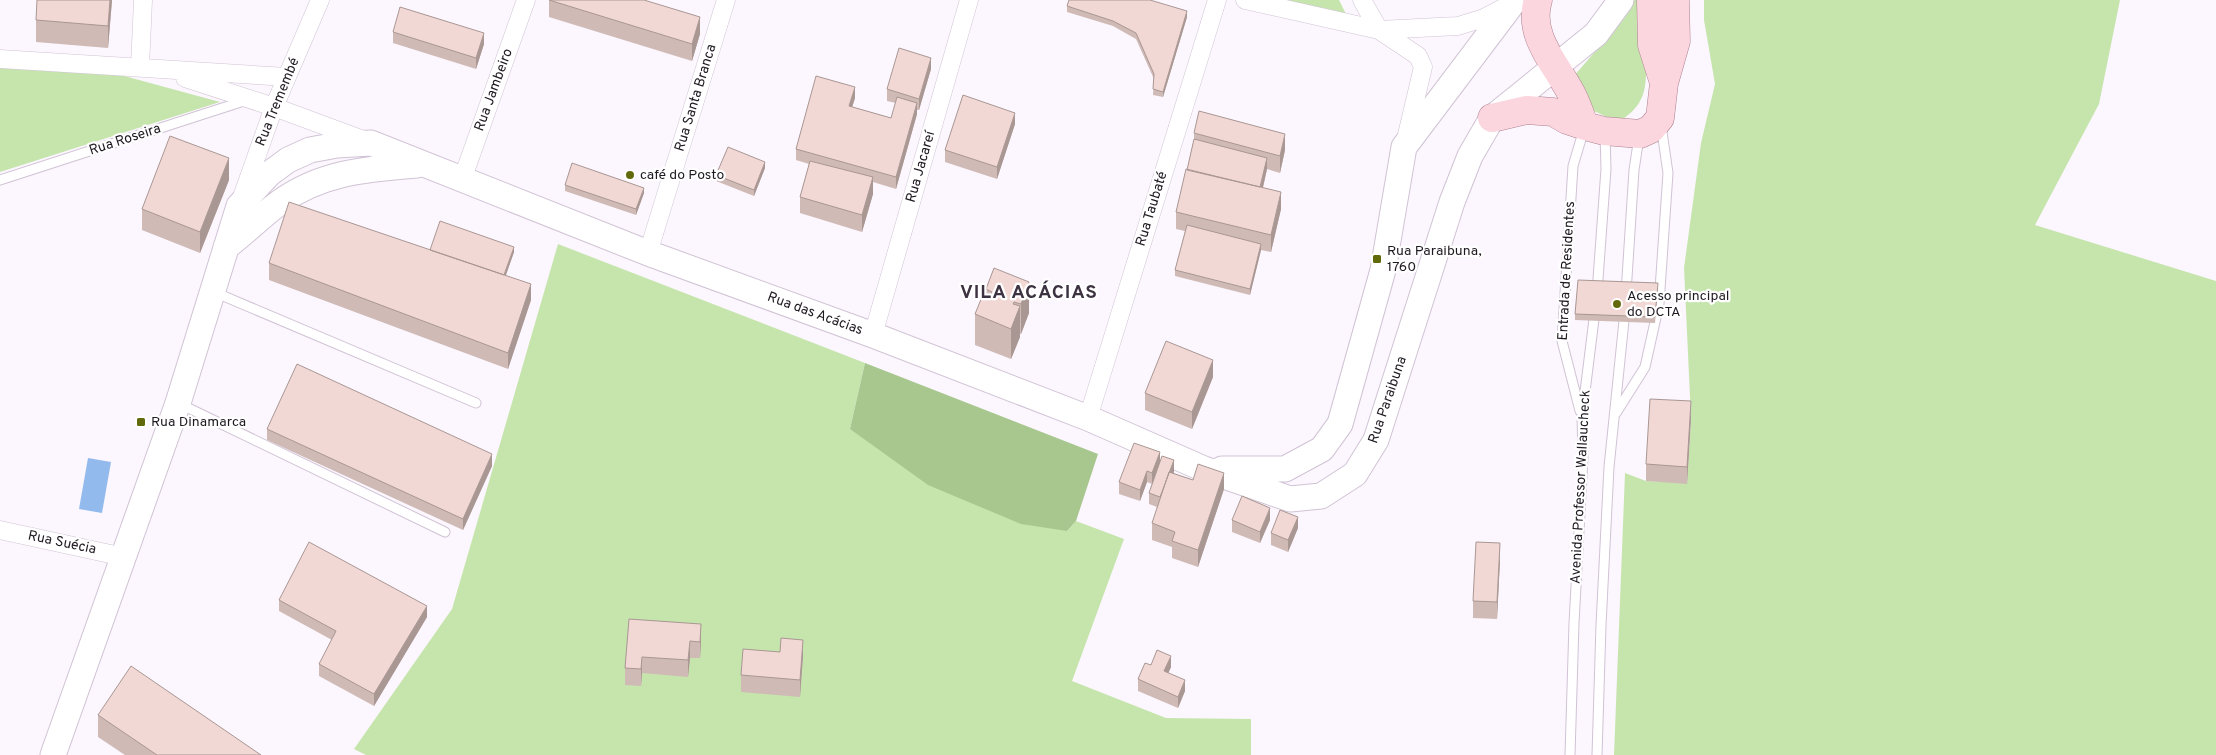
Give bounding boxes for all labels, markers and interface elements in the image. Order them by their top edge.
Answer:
street label: Rua Santa Branca [672,42,720,154]
street label: Rua Jambeiro [471,46,517,134]
street label: Rua Tremembé [252,55,304,149]
street label: Rua Roseira [87,120,163,160]
street label: Rua Jacareí [903,128,940,205]
place label: café do Posto [640,167,724,184]
marker: café do Posto [624,169,636,181]
street label: Rua Taubaté [1133,169,1171,249]
street label: Entrada de Residentes [1555,201,1579,341]
place label: Rua Paraibuna, 1760 [1387,243,1482,276]
marker: Rua Paraibuna, 1760 [1371,253,1383,265]
district label: VILA ACÁCIAS [960,280,1098,305]
place label: Acesso principal do DCTA [1627,288,1730,321]
street label: Rua das Acácias [765,289,865,339]
marker: Acesso principal do DCTA [1611,298,1623,310]
street label: Rua Paraibuna [1365,354,1411,446]
street label: Avenida Professor Wallaucheck [1567,389,1595,585]
place label: Rua Dinamarca [151,414,246,431]
marker: Rua Dinamarca [135,416,147,428]
street label: Rua Suécia [26,527,98,559]

